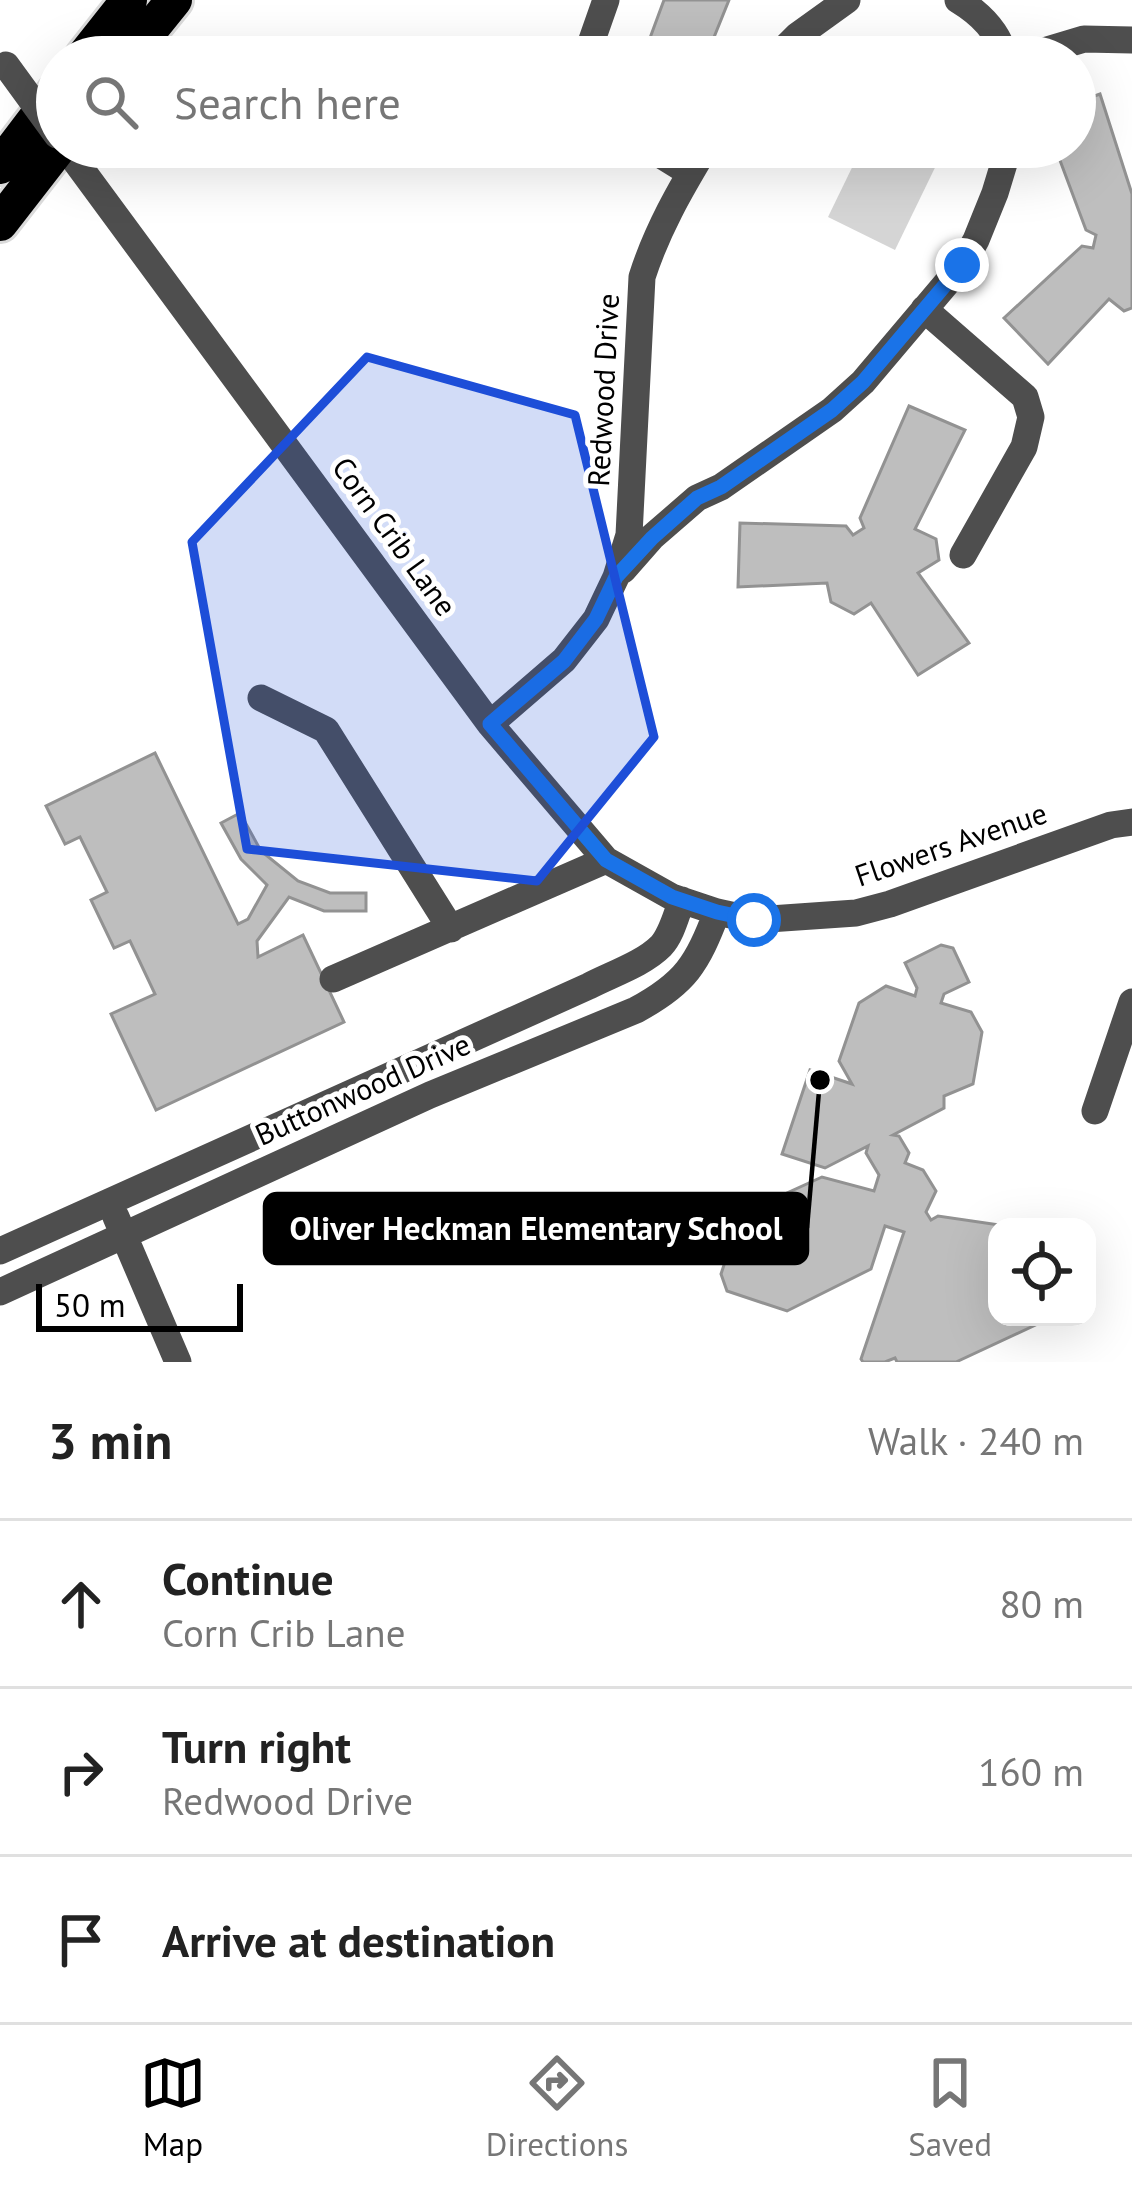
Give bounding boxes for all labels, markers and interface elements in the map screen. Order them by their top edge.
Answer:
search box [36,36,1096,168]
icon: search [78,69,144,135]
text: Search here [174,73,401,131]
route end [935,238,989,292]
street label: Redwood Drive [578,293,627,487]
street label: Corn Crib Lane [324,449,466,623]
street label: Flowers Avenue [849,792,1052,895]
route start [727,893,781,947]
street label: Buttonwood Drive [249,1024,476,1154]
callout: Oliver Heckman Elementary School [265,1194,807,1263]
text: Oliver Heckman Elementary School [289,1206,783,1249]
map controls [988,1218,1096,1326]
button: locate [988,1218,1096,1326]
scale bar [36,1278,243,1331]
text: 50 m [54,1283,126,1326]
text: 3 min [48,1407,172,1473]
text: Walk · 240 m [868,1415,1084,1466]
text: Continue [162,1549,334,1607]
icon: ahead [48,1571,114,1637]
text: 80 m [999,1578,1084,1629]
text: Corn Crib Lane [162,1607,405,1658]
text: Turn right [162,1717,351,1775]
icon: right [48,1739,114,1805]
text: 160 m [978,1746,1084,1797]
text: Redwood Drive [162,1775,413,1826]
icon: arrive [48,1907,114,1973]
text: Arrive at destination [162,1911,555,1969]
tab: Map [140,2050,206,2165]
tab: Directions [486,2050,628,2165]
tab: Saved [908,2050,992,2165]

